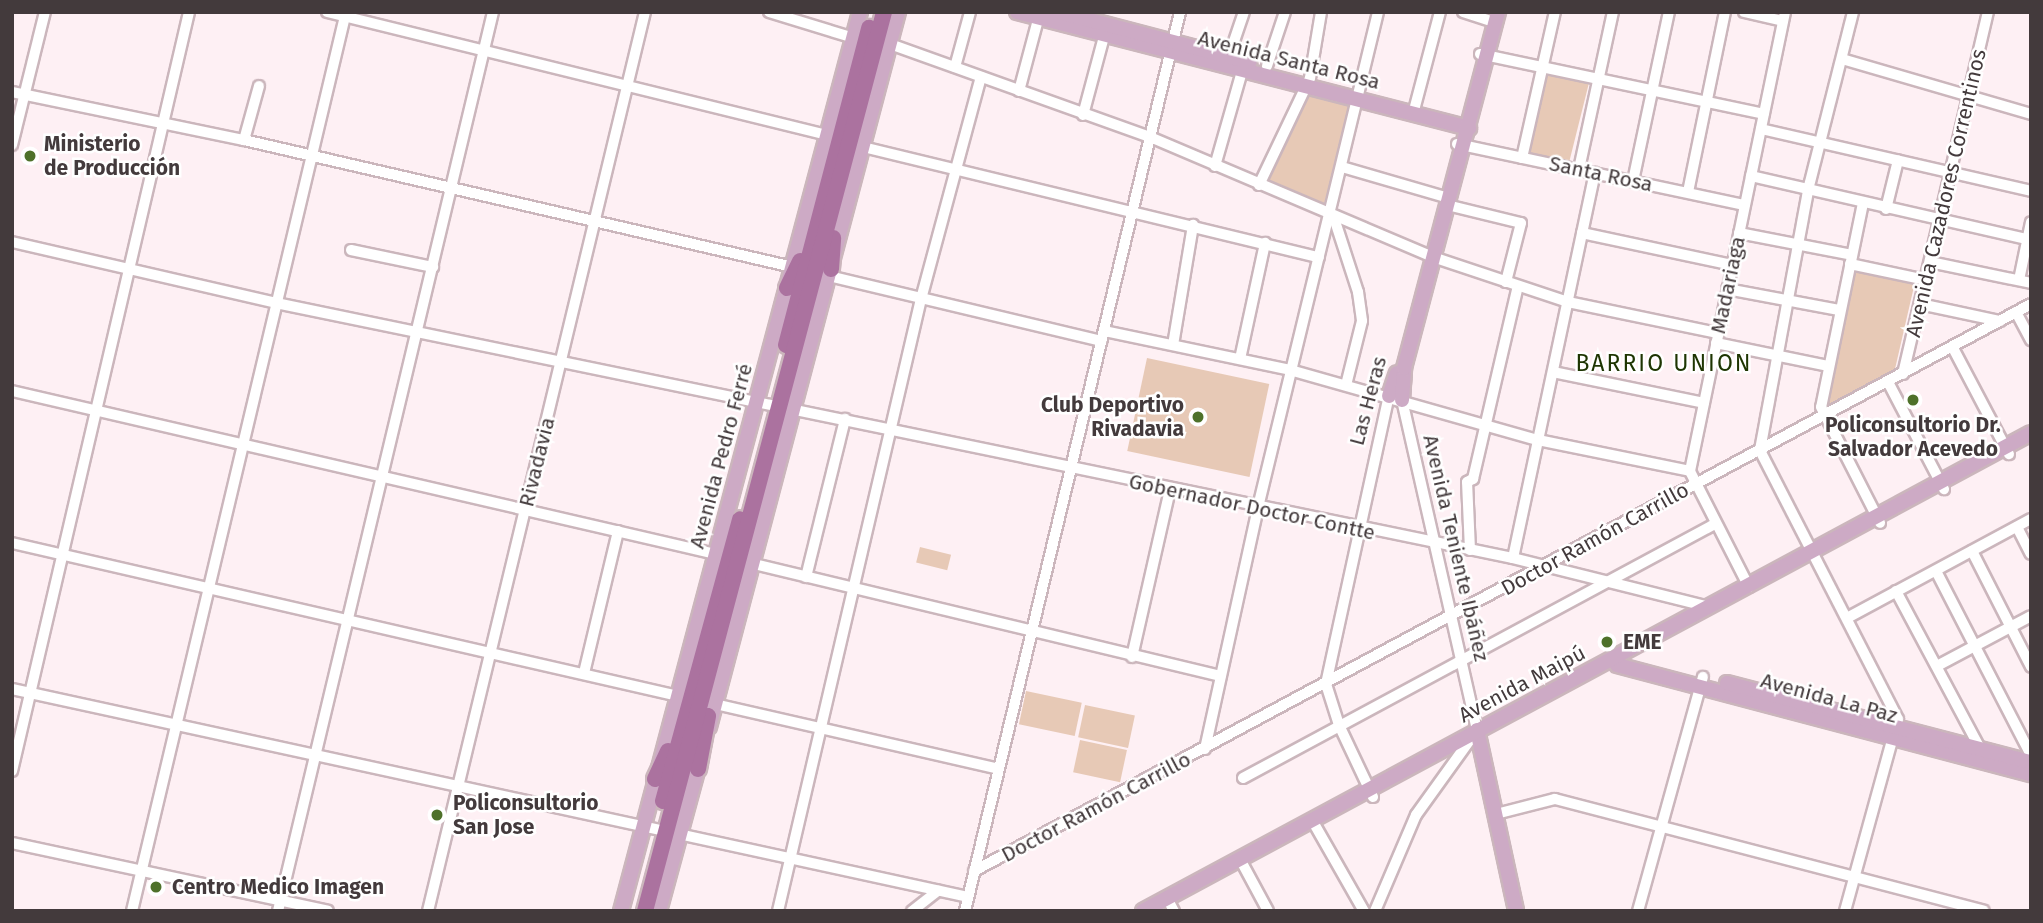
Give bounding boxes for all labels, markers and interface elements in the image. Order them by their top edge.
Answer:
street label: Avenida Santa Rosa [1195,25,1383,95]
street label: Avenida Cazadores Correntinos [1901,47,1991,339]
place label: Ministerio de Producción [44,131,180,181]
marker: Ministerio de Producción [22,148,38,164]
street label: Santa Rosa [1547,151,1655,197]
street label: Madariaga [1705,234,1751,336]
district label: BARRIO UNION [1577,349,1751,377]
street label: Las Heras [1344,354,1392,448]
street label: Avenida Pedro Ferré [684,361,758,551]
marker: Policonsultorio Dr. Salvador Acevedo [1903,390,1923,410]
place label: Club Deportivo Rivadavia [1041,392,1184,442]
marker: Club Deportivo Rivadavia [1190,409,1206,425]
place label: Policonsultorio Dr. Salvador Acevedo [1825,412,2001,462]
street label: Rivadavia [514,415,560,509]
street label: Avenida Teniente Ibáñez [1418,432,1494,664]
street label: Gobernador Doctor Contte [1127,469,1377,545]
street label: Doctor Ramón Carrillo [1497,477,1693,601]
place label: EME [1623,629,1662,655]
marker: EME [1597,632,1617,652]
street label: Avenida Maipú [1454,640,1590,728]
street label: Avenida La Paz [1758,668,1900,728]
street label: Doctor Ramón Carrillo [997,746,1195,868]
place label: Policonsultorio San Jose [453,790,598,840]
marker: Policonsultorio San Jose [427,805,447,825]
place label: Centro Medico Imagen [172,874,384,900]
marker: Centro Medico Imagen [146,877,166,897]

